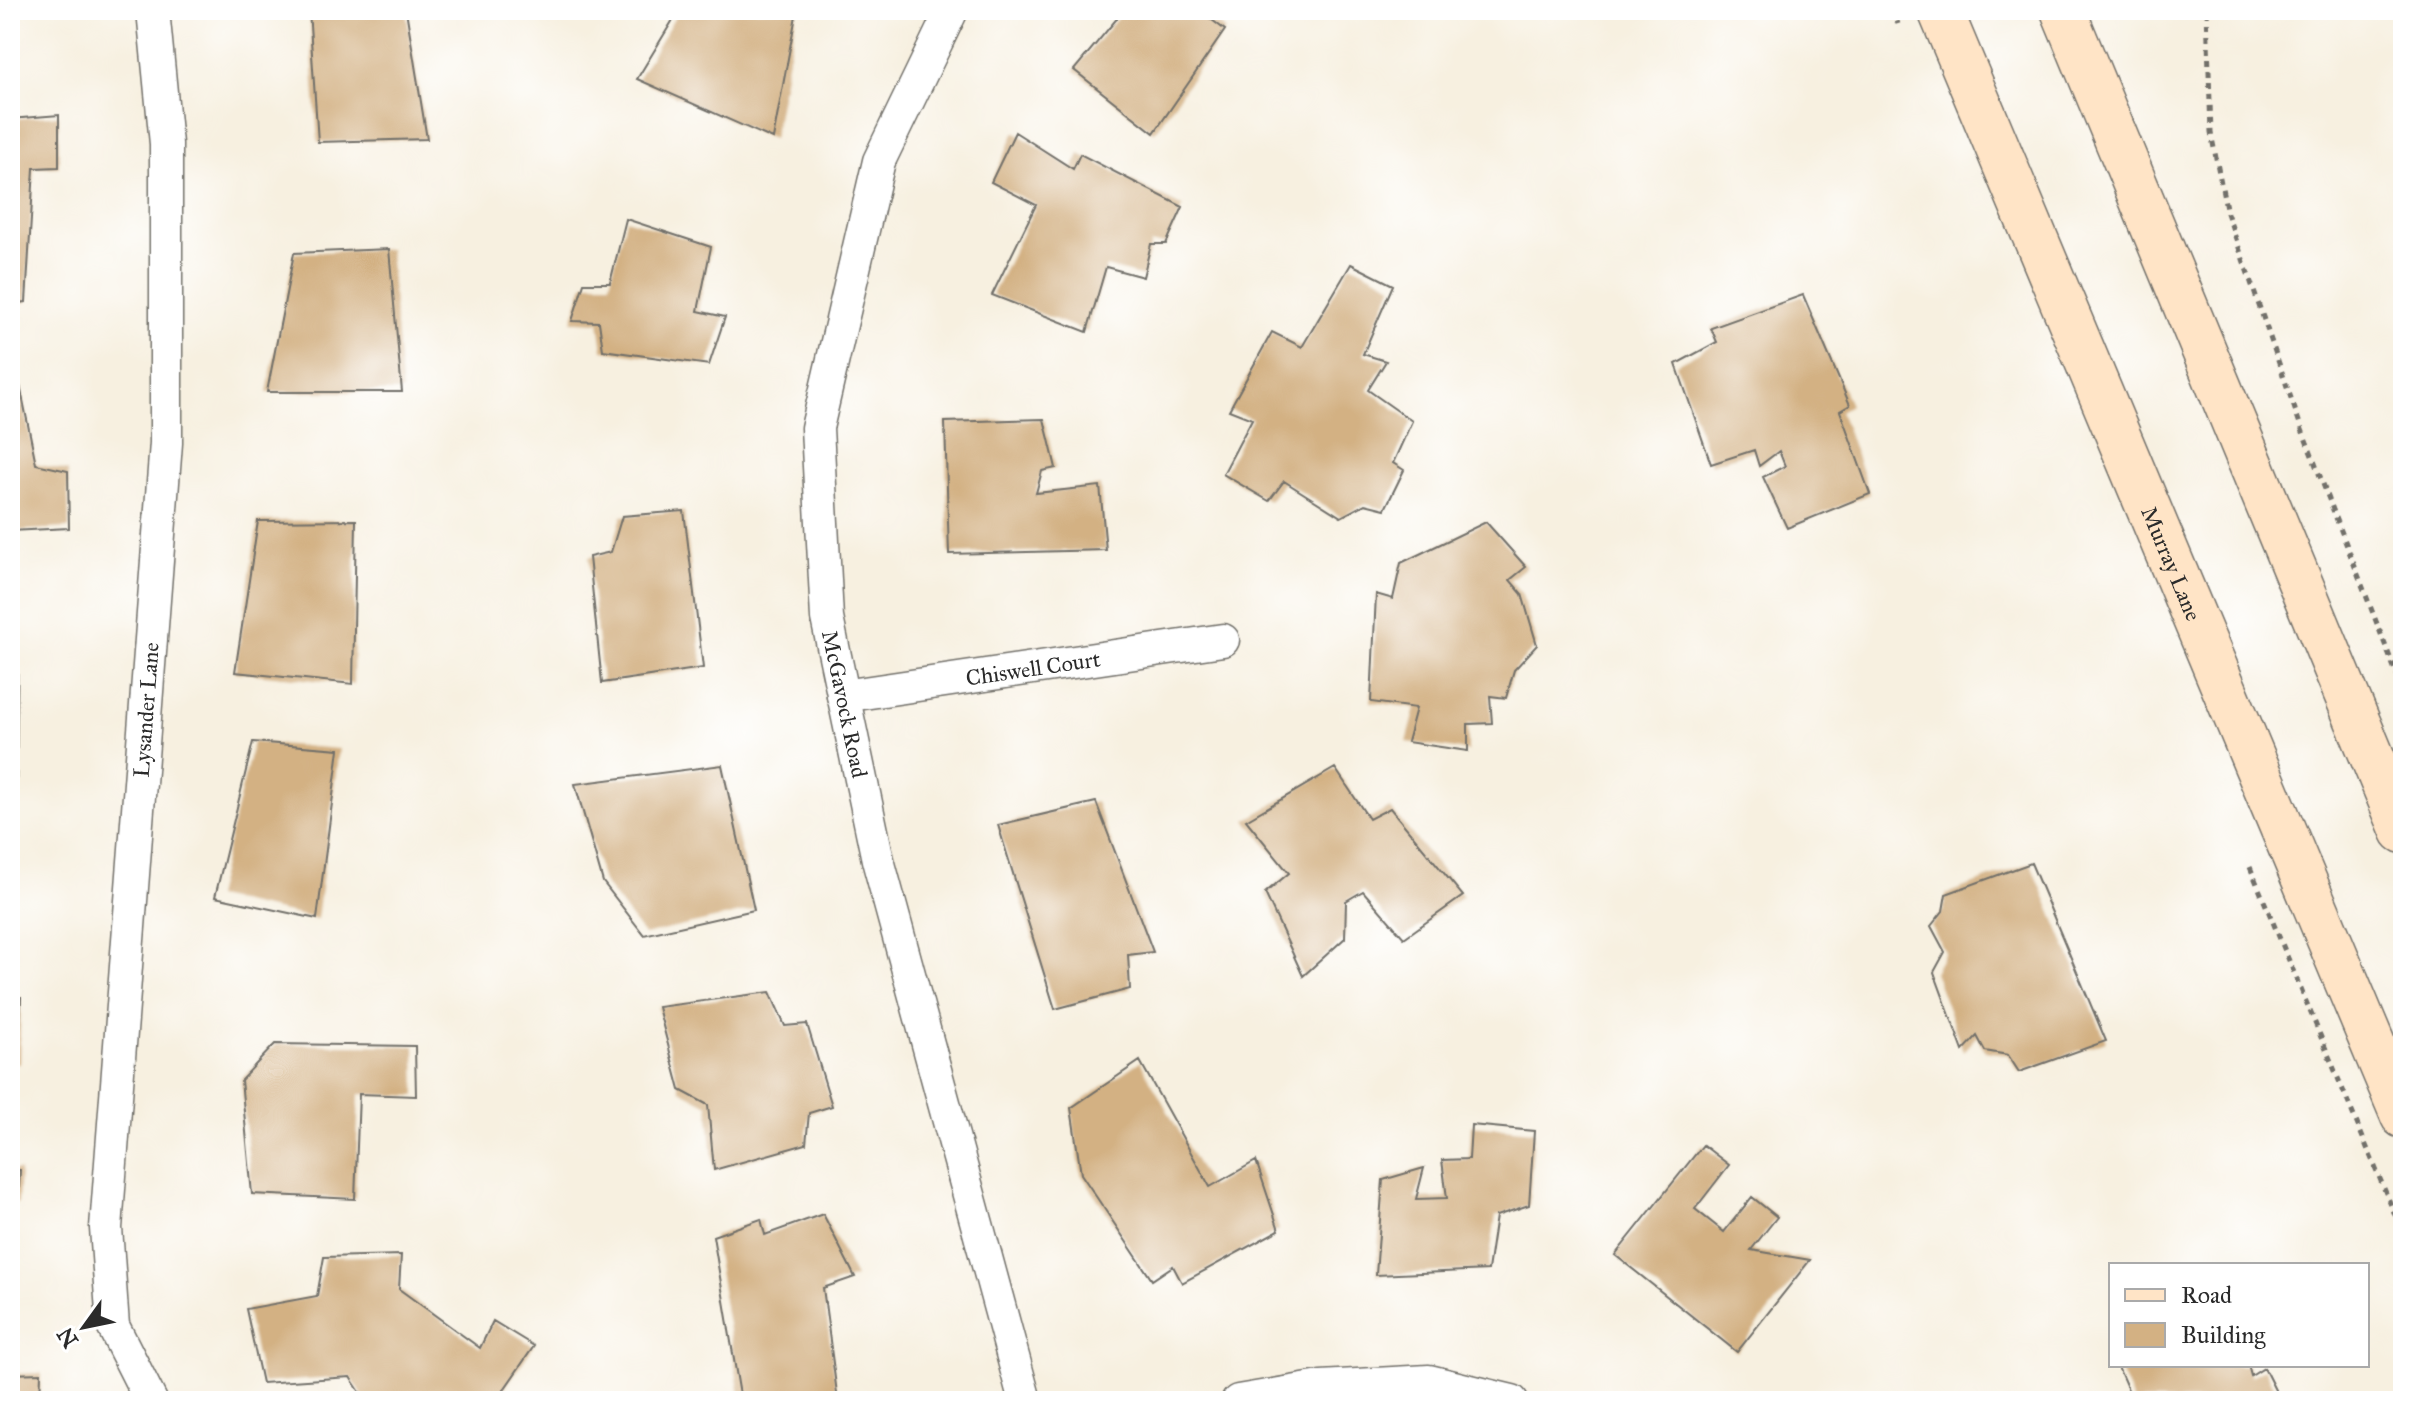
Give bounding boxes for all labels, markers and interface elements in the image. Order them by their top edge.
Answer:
street label: Murray Lane [2135,502,2207,625]
street label: McGavock Road [816,628,873,780]
street label: Lysander Lane [127,641,165,778]
street label: Chiswell Court [964,645,1102,692]
legend [2109,1263,2369,1367]
text: Road [2181,1280,2232,1310]
north arrow [44,1287,124,1367]
text: Building [2181,1320,2266,1350]
text: N [51,1322,84,1353]

